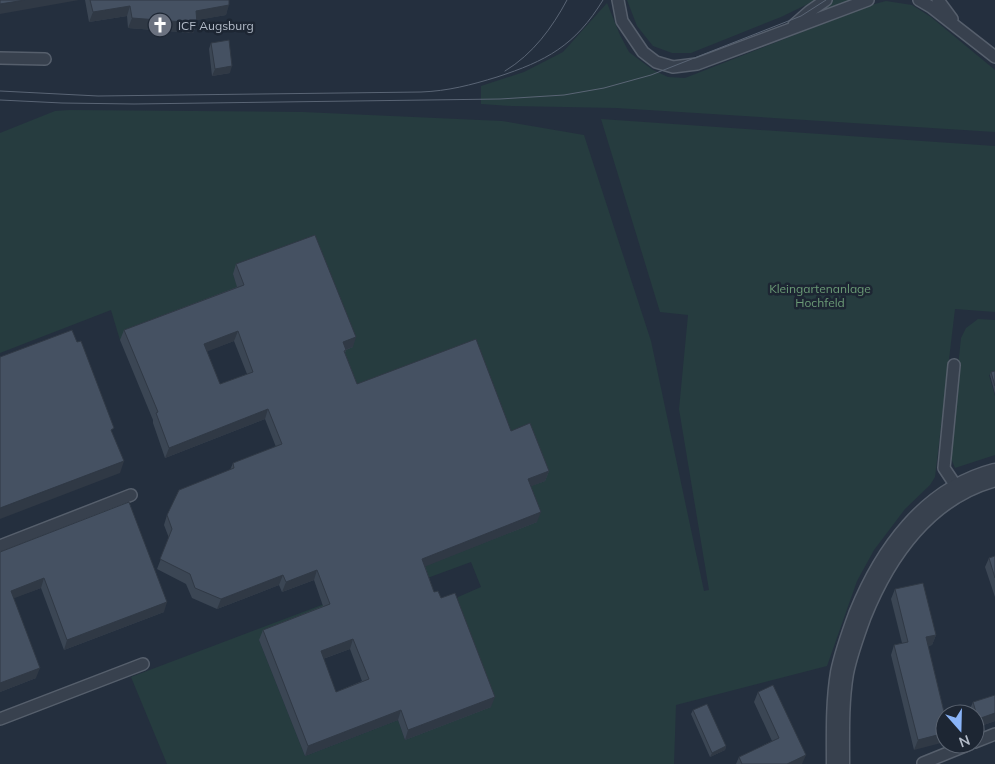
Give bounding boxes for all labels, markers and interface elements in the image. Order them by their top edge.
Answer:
church icon: ICF Augsburg [147,12,173,38]
place label: ICF Augsburg [178,18,254,33]
park label: Kleingartenanlage Hochfeld [769,281,871,310]
north arrow [935,704,985,754]
text: N [956,731,972,751]

